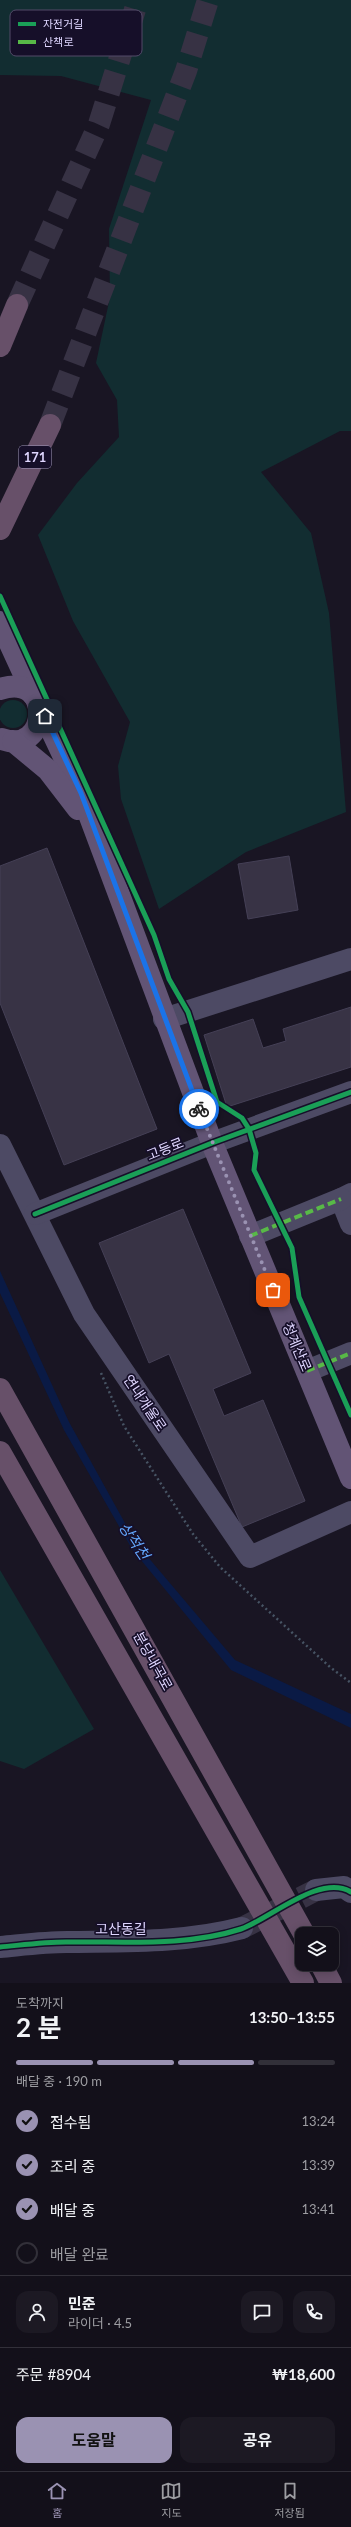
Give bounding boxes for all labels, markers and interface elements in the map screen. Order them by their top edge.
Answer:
legend [10,10,142,56]
text: 자전거길 [43,17,83,30]
text: 산책로 [43,35,73,48]
road number: 171 [19,446,51,468]
pin [28,699,62,733]
icon: home [34,705,56,727]
courier [179,1089,219,1129]
icon: bike [188,1098,210,1120]
street label: 고등로 [144,1133,186,1164]
pin [256,1273,290,1307]
icon: bag [262,1279,284,1301]
street label: 청계산로 [280,1320,315,1374]
street label: 연내개울로 [120,1371,171,1434]
water label: 상적천 [116,1518,155,1564]
street label: 분당내곡로 [130,1628,177,1693]
street label: 고산동길 [95,1920,147,1937]
map controls [295,1927,339,1971]
button: layers [295,1927,339,1971]
text: 도착까지 [16,1995,64,2011]
text: 13:50–13:55 [249,2008,335,2026]
text: 2 분 [16,2011,61,2043]
text: 배달 중 · 190 m [16,2073,102,2089]
icon: check [16,2110,38,2132]
text: 접수됨 [50,2113,91,2131]
text: 13:24 [302,2113,335,2129]
icon: check [16,2154,38,2176]
text: 조리 중 [50,2157,95,2175]
text: 13:39 [302,2157,335,2173]
icon: check [16,2198,38,2220]
text: 배달 중 [50,2201,95,2219]
text: 13:41 [302,2201,335,2217]
text: 배달 완료 [50,2245,109,2263]
button: person [16,2291,58,2333]
button: chat [241,2291,283,2333]
button: phone [293,2291,335,2333]
text: 민준 [68,2294,96,2312]
text: 라이더 · 4.5 [68,2315,132,2331]
text: 주문 #8904 [16,2365,91,2383]
text: ₩18,600 [272,2365,335,2383]
button: 도움말 [16,2417,172,2463]
button: 공유 [180,2417,335,2463]
tab: 홈 [46,2480,68,2520]
tab: 지도 [160,2480,182,2520]
tab: 저장됨 [275,2480,305,2520]

